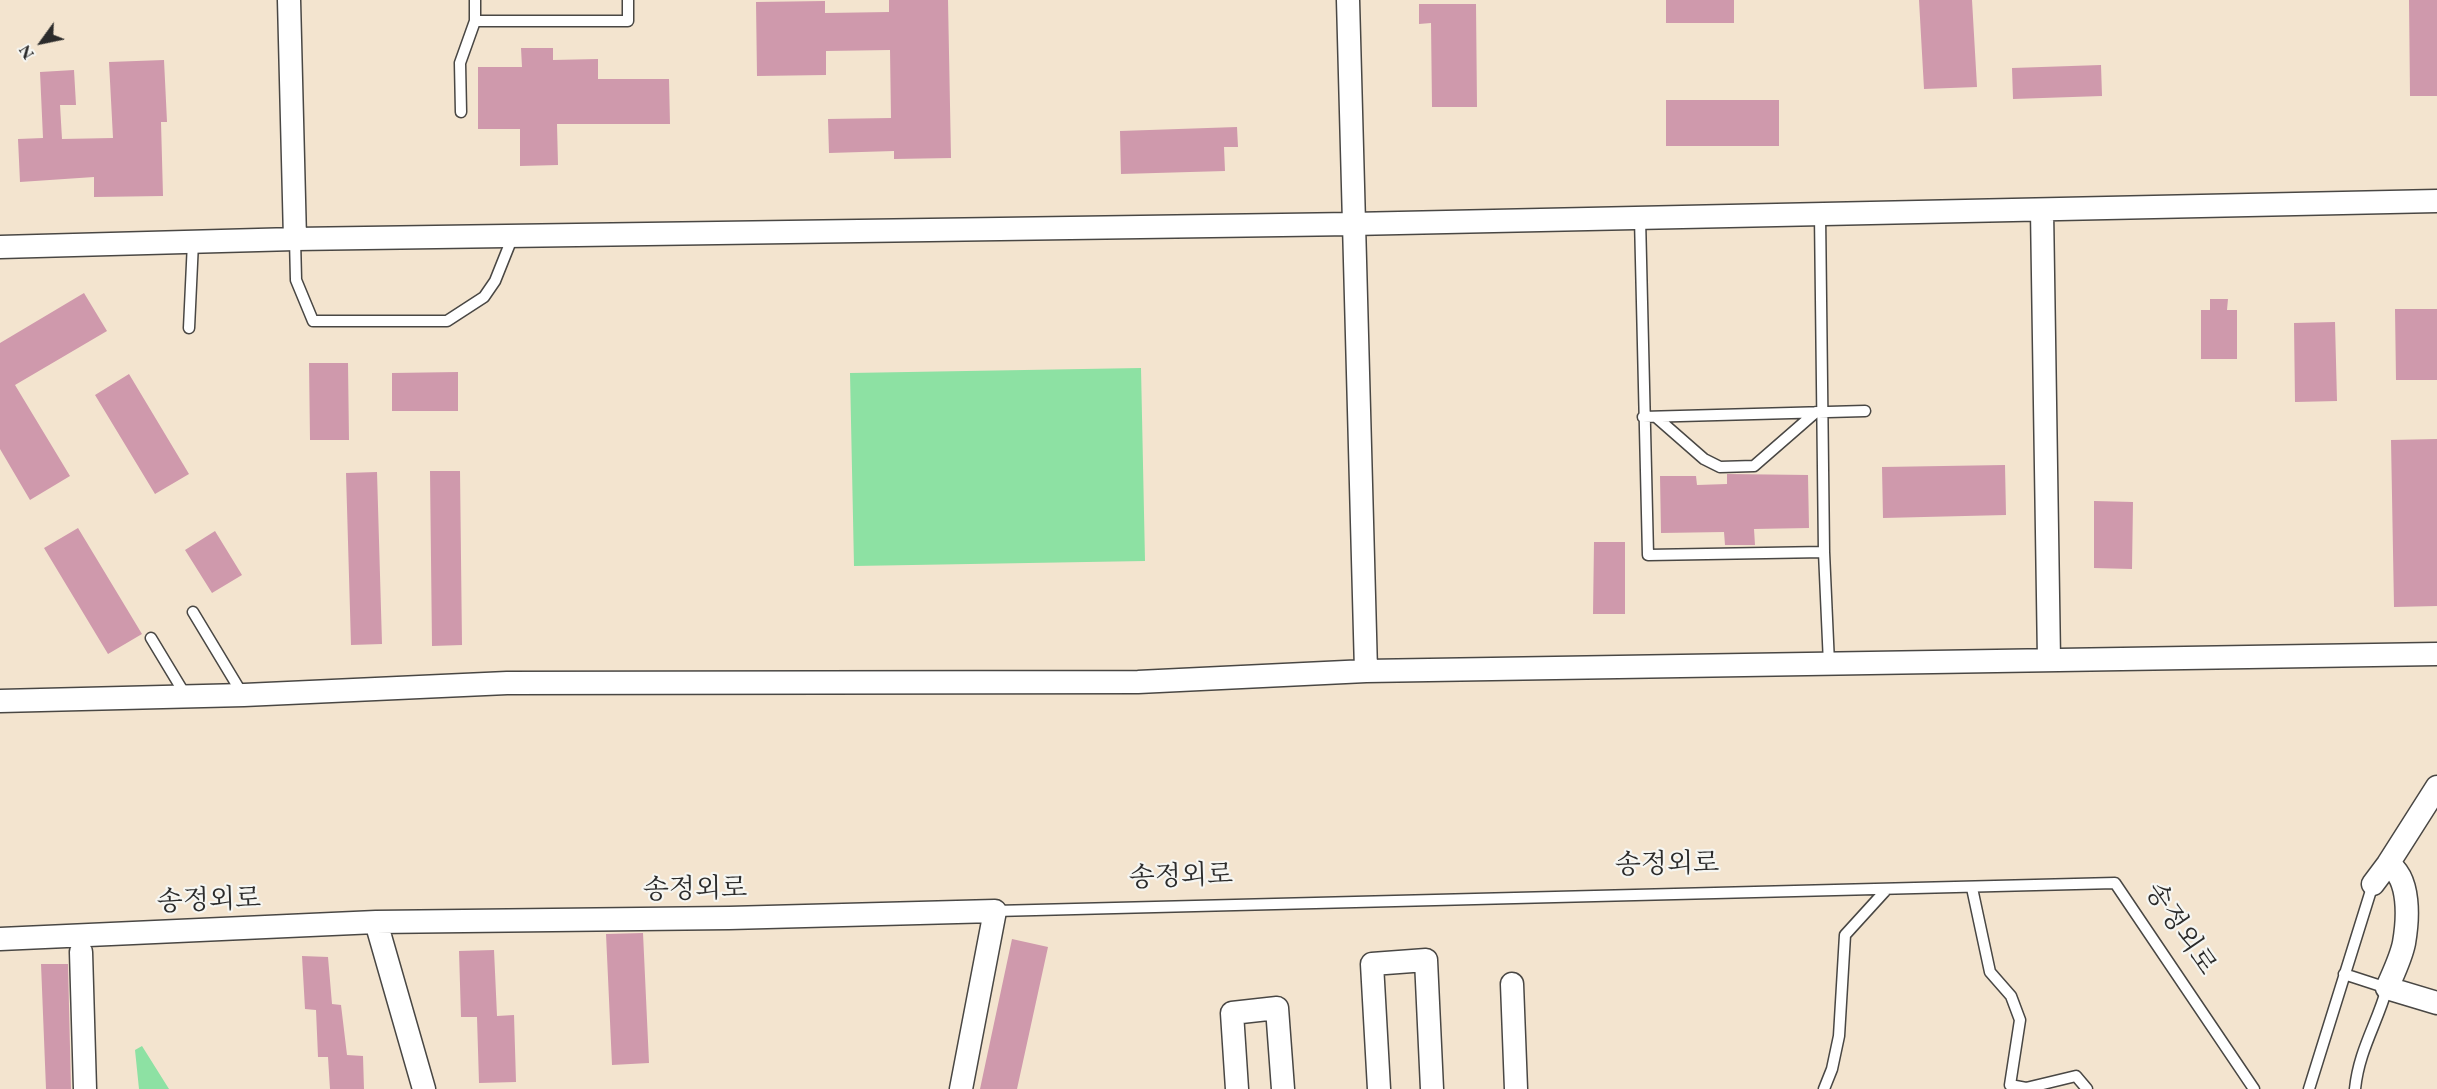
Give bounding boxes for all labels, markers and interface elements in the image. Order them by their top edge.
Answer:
north arrow [12,12,72,72]
text: N [14,41,39,63]
street label: 송정외로 [1615,848,1719,882]
street label: 송정외로 [1128,859,1234,895]
street label: 송정외로 [643,873,747,907]
street label: 송정외로 [2137,877,2223,981]
street label: 송정외로 [156,883,262,919]

